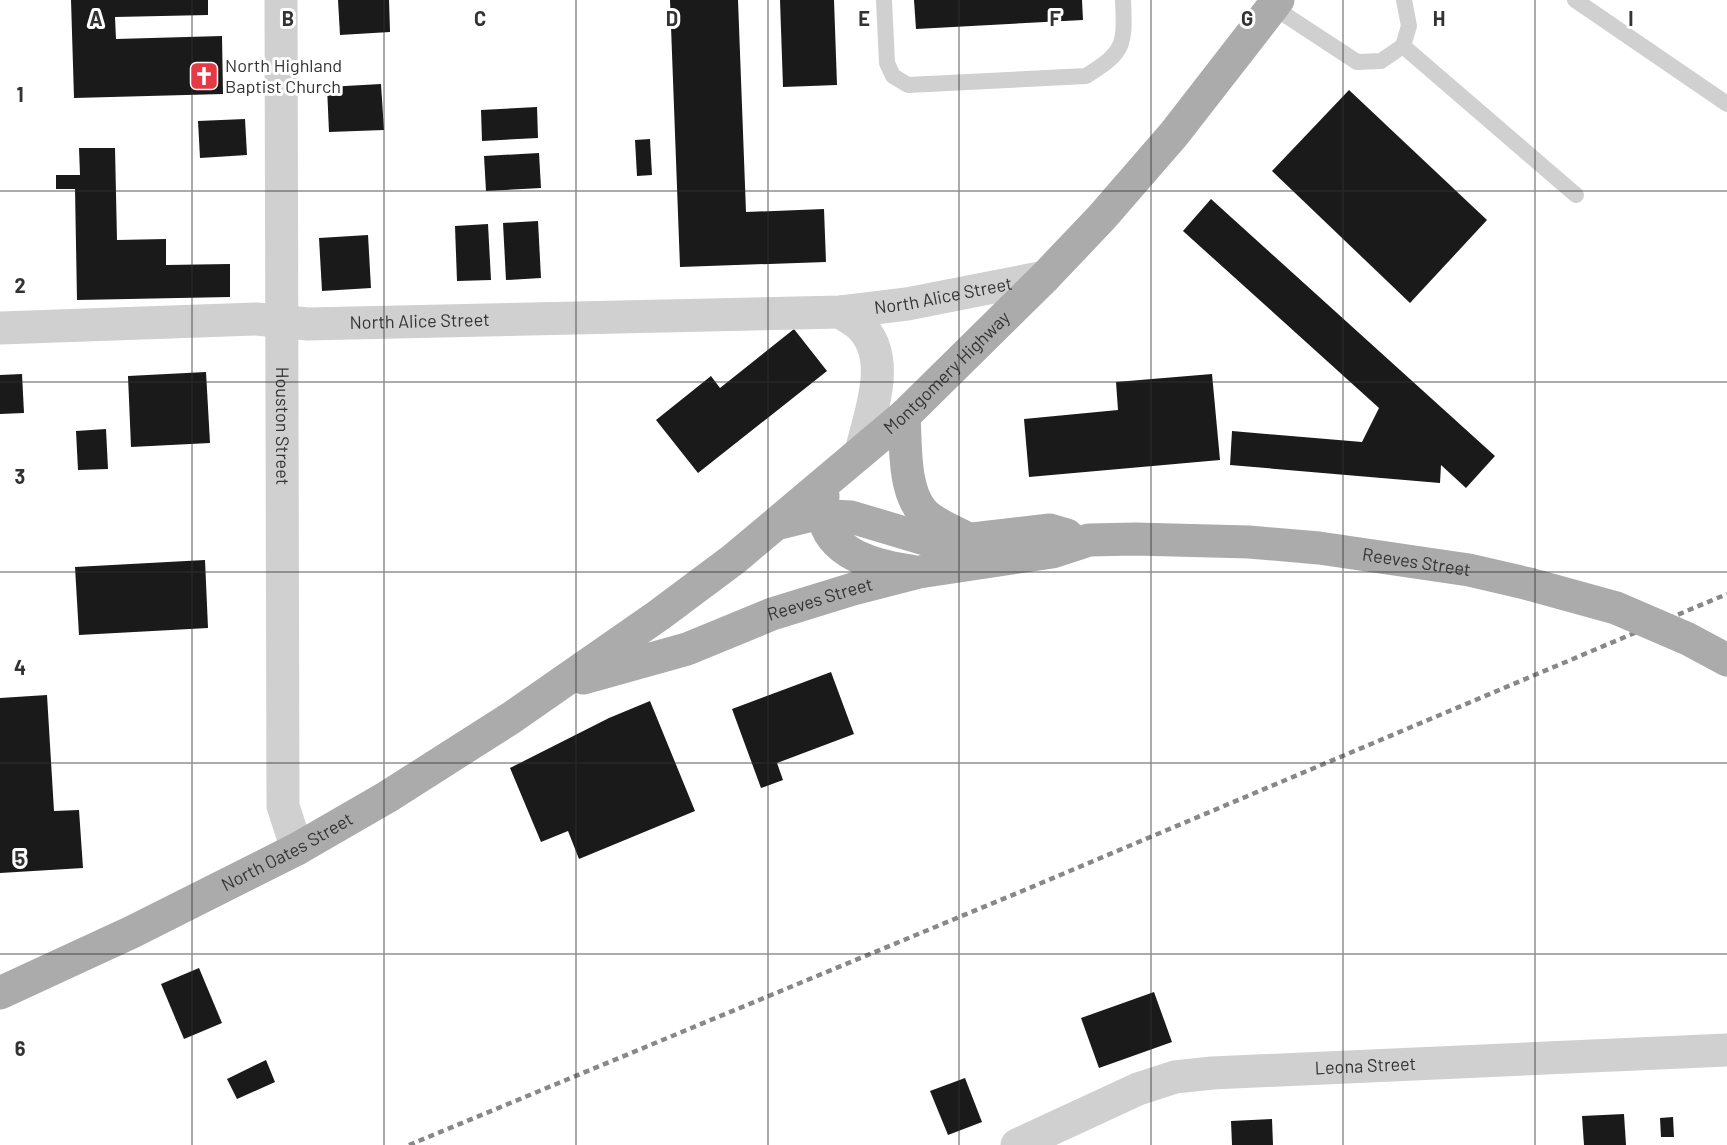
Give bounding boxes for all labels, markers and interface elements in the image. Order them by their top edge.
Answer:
text: A [89,6,103,30]
text: B [282,6,294,30]
text: C [474,6,486,30]
text: D [666,6,678,30]
text: E [858,6,870,30]
text: F [1049,6,1061,30]
text: G [1241,6,1253,30]
text: H [1433,6,1445,30]
text: I [1628,6,1634,30]
place label: North Highland Baptist Church [225,54,342,97]
church icon: North Highland Baptist Church [188,60,220,92]
text: 1 [16,82,24,106]
street label: North Alice Street [873,272,1014,318]
text: 2 [14,273,26,297]
street label: Montgomery Highway [879,306,1014,438]
street label: North Alice Street [349,308,490,333]
street label: Houston Street [272,367,294,485]
text: 3 [15,464,25,488]
street label: Reeves Street [1361,543,1472,580]
street label: Reeves Street [764,572,875,625]
text: 4 [14,655,26,679]
street label: North Oates Street [217,807,356,895]
text: 5 [15,846,26,870]
text: 6 [15,1036,26,1060]
street label: Leona Street [1314,1052,1416,1078]

